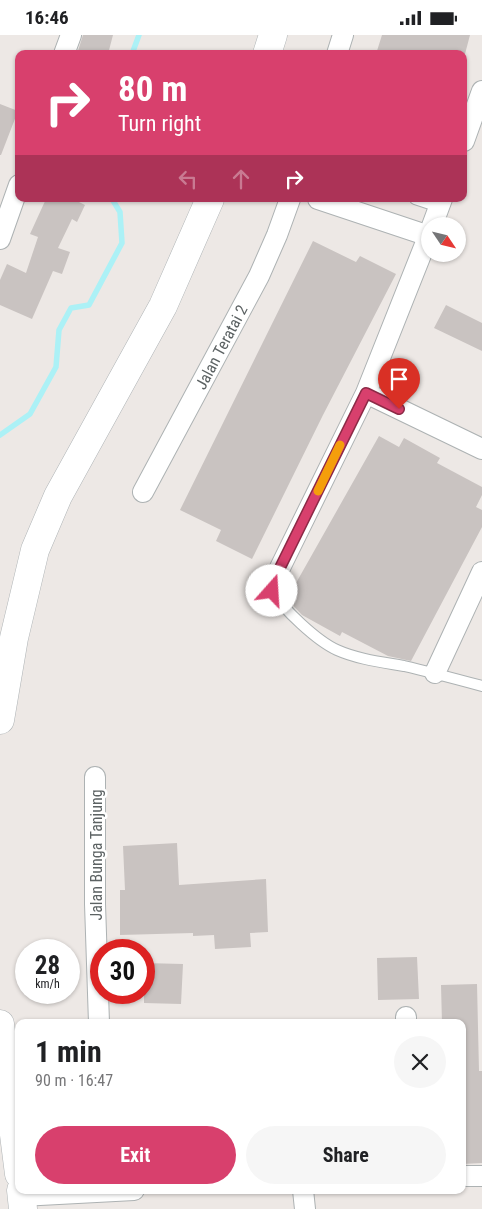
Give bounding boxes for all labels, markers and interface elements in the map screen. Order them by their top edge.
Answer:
text: 16:46 [25,6,69,29]
text: 80 m [118,69,187,110]
icon: right [35,70,100,135]
text: Turn right [118,111,201,136]
icon: left [174,165,202,193]
icon: ahead [227,165,255,193]
icon: right [280,165,308,193]
north arrow [421,217,466,263]
map controls [421,217,466,262]
street label: Jalan Teratai 2 [191,302,252,393]
pin [378,358,420,409]
icon: arrive [385,365,413,393]
position arrow [245,564,297,616]
street label: Jalan Bunga Tanjung [87,789,106,921]
speed limit sign: 30 [90,939,155,1004]
text: 28 [35,951,60,980]
text: km/h [35,977,60,991]
text: 1 min [35,1034,102,1069]
button: close [394,1036,446,1088]
text: 90 m · 16:47 [35,1071,113,1090]
button: Exit [35,1126,236,1184]
button: Share [246,1126,446,1184]

